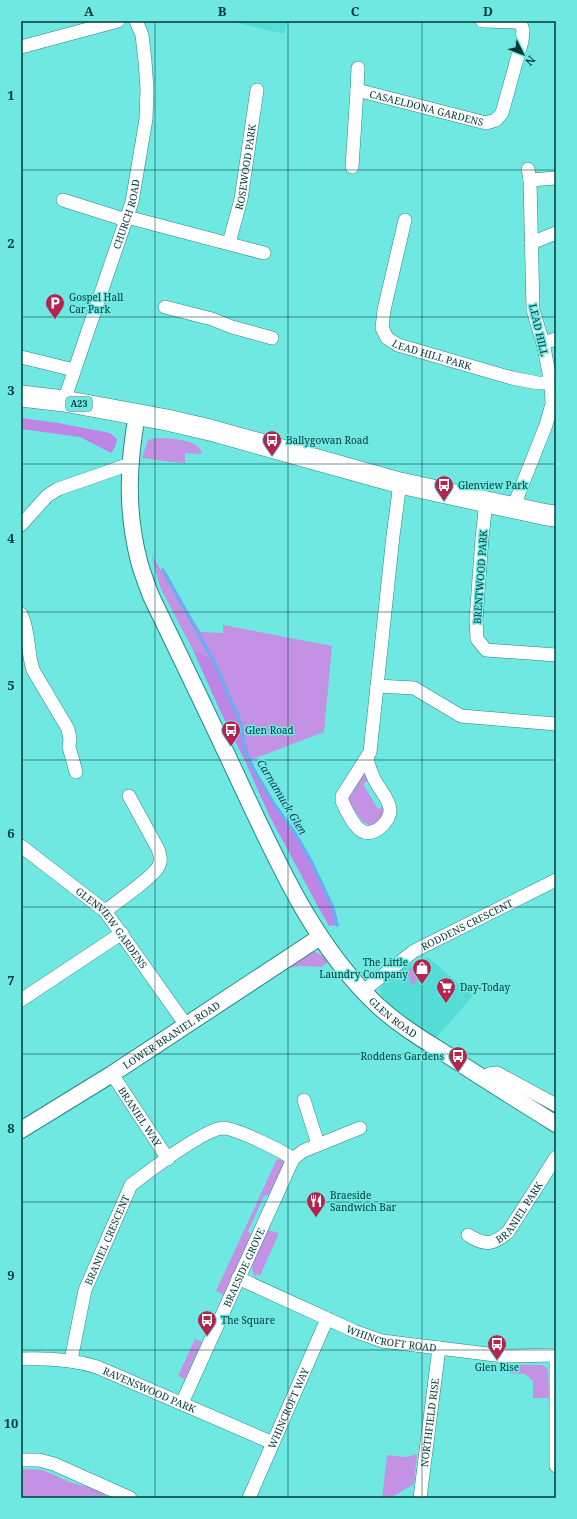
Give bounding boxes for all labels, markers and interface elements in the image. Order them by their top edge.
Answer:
text: A [84,2,94,20]
text: B [218,2,227,20]
text: C [351,2,360,20]
text: D [483,2,493,20]
north arrow [503,34,543,74]
text: N [522,53,539,70]
text: 1 [7,86,15,104]
street label: CASAELDONA GARDENS [368,86,485,129]
street label: ROSEWOOD PARK [231,122,259,211]
street label: CHURCH ROAD [109,178,143,251]
text: 2 [7,234,15,252]
place label: Gospel Hall Car Park [69,290,123,316]
parking icon: Gospel Hall Car Park [44,292,66,320]
street label: LEAD HILL [526,302,552,358]
street label: LEAD HILL PARK [389,336,474,373]
text: 3 [7,381,15,399]
road number: A23 [66,397,92,411]
bus stop icon: Ballygowan Road [261,429,283,457]
place label: Ballygowan Road [286,433,369,447]
bus stop icon: Glenview Park [433,474,455,502]
place label: Glenview Park [458,478,528,492]
text: 4 [7,529,15,547]
street label: BRENTWOOD PARK [470,529,490,624]
text: 5 [7,676,15,694]
bus stop icon: Glen Road [220,719,242,747]
place label: Glen Road [245,723,294,737]
water label: Carnamuck Glen [254,756,311,838]
text: 6 [7,824,15,842]
street label: GLENVIEW GARDENS [73,884,151,971]
street label: RODDENS CRESCENT [419,896,515,953]
place label: The Little Laundry Company [319,955,408,981]
shop icon: The Little Laundry Company [411,957,433,985]
text: 7 [7,971,15,989]
supermarket icon: Day-Today [435,976,457,1004]
place label: Day-Today [460,980,510,994]
street label: GLEN ROAD [366,994,420,1041]
street label: LOWER BRANIEL ROAD [120,998,223,1072]
bus stop icon: Roddens Gardens [447,1045,469,1073]
place label: Roddens Gardens [361,1049,444,1063]
street label: BRANIEL WAY [115,1084,165,1150]
text: 8 [7,1119,15,1137]
street label: BRANIEL PARK [493,1178,546,1246]
place label: Braeside Sandwich Bar [330,1188,397,1214]
restaurant icon: Braeside Sandwich Bar [305,1190,327,1218]
street label: BRANIEL CRESCENT [81,1193,133,1287]
street label: BRAESIDE GROVE [220,1226,268,1309]
text: 9 [7,1266,15,1284]
bus stop icon: The Square [196,1309,218,1337]
place label: The Square [221,1313,275,1327]
street label: WHINCROFT ROAD [344,1321,437,1355]
bus stop icon: Glen Rise [486,1333,508,1361]
place label: Glen Rise [475,1360,519,1374]
street label: RAVENSWOOD PARK [101,1363,199,1416]
street label: WHINCROFT WAY [264,1365,312,1451]
street label: NORTHFIELD RISE [417,1377,442,1468]
text: 10 [4,1414,18,1432]

